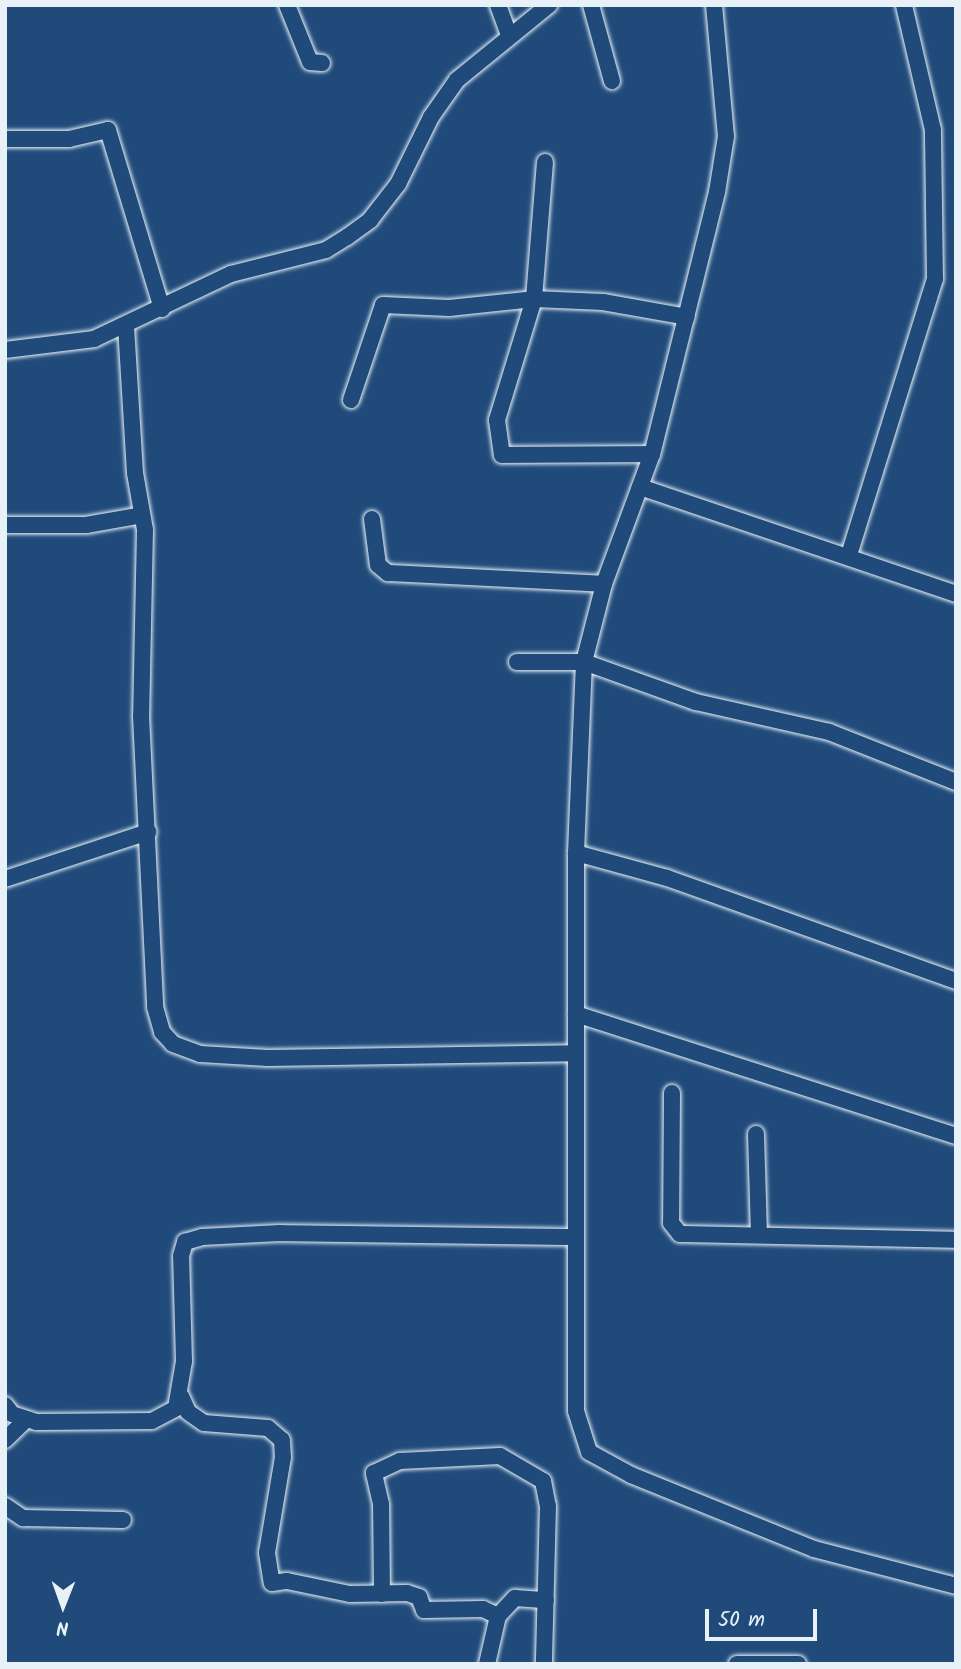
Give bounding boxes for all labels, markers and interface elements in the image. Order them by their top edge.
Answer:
north arrow [28,1571,98,1641]
scale bar [709,1596,821,1640]
text: 50 m [718,1604,765,1637]
text: N [56,1612,69,1642]

